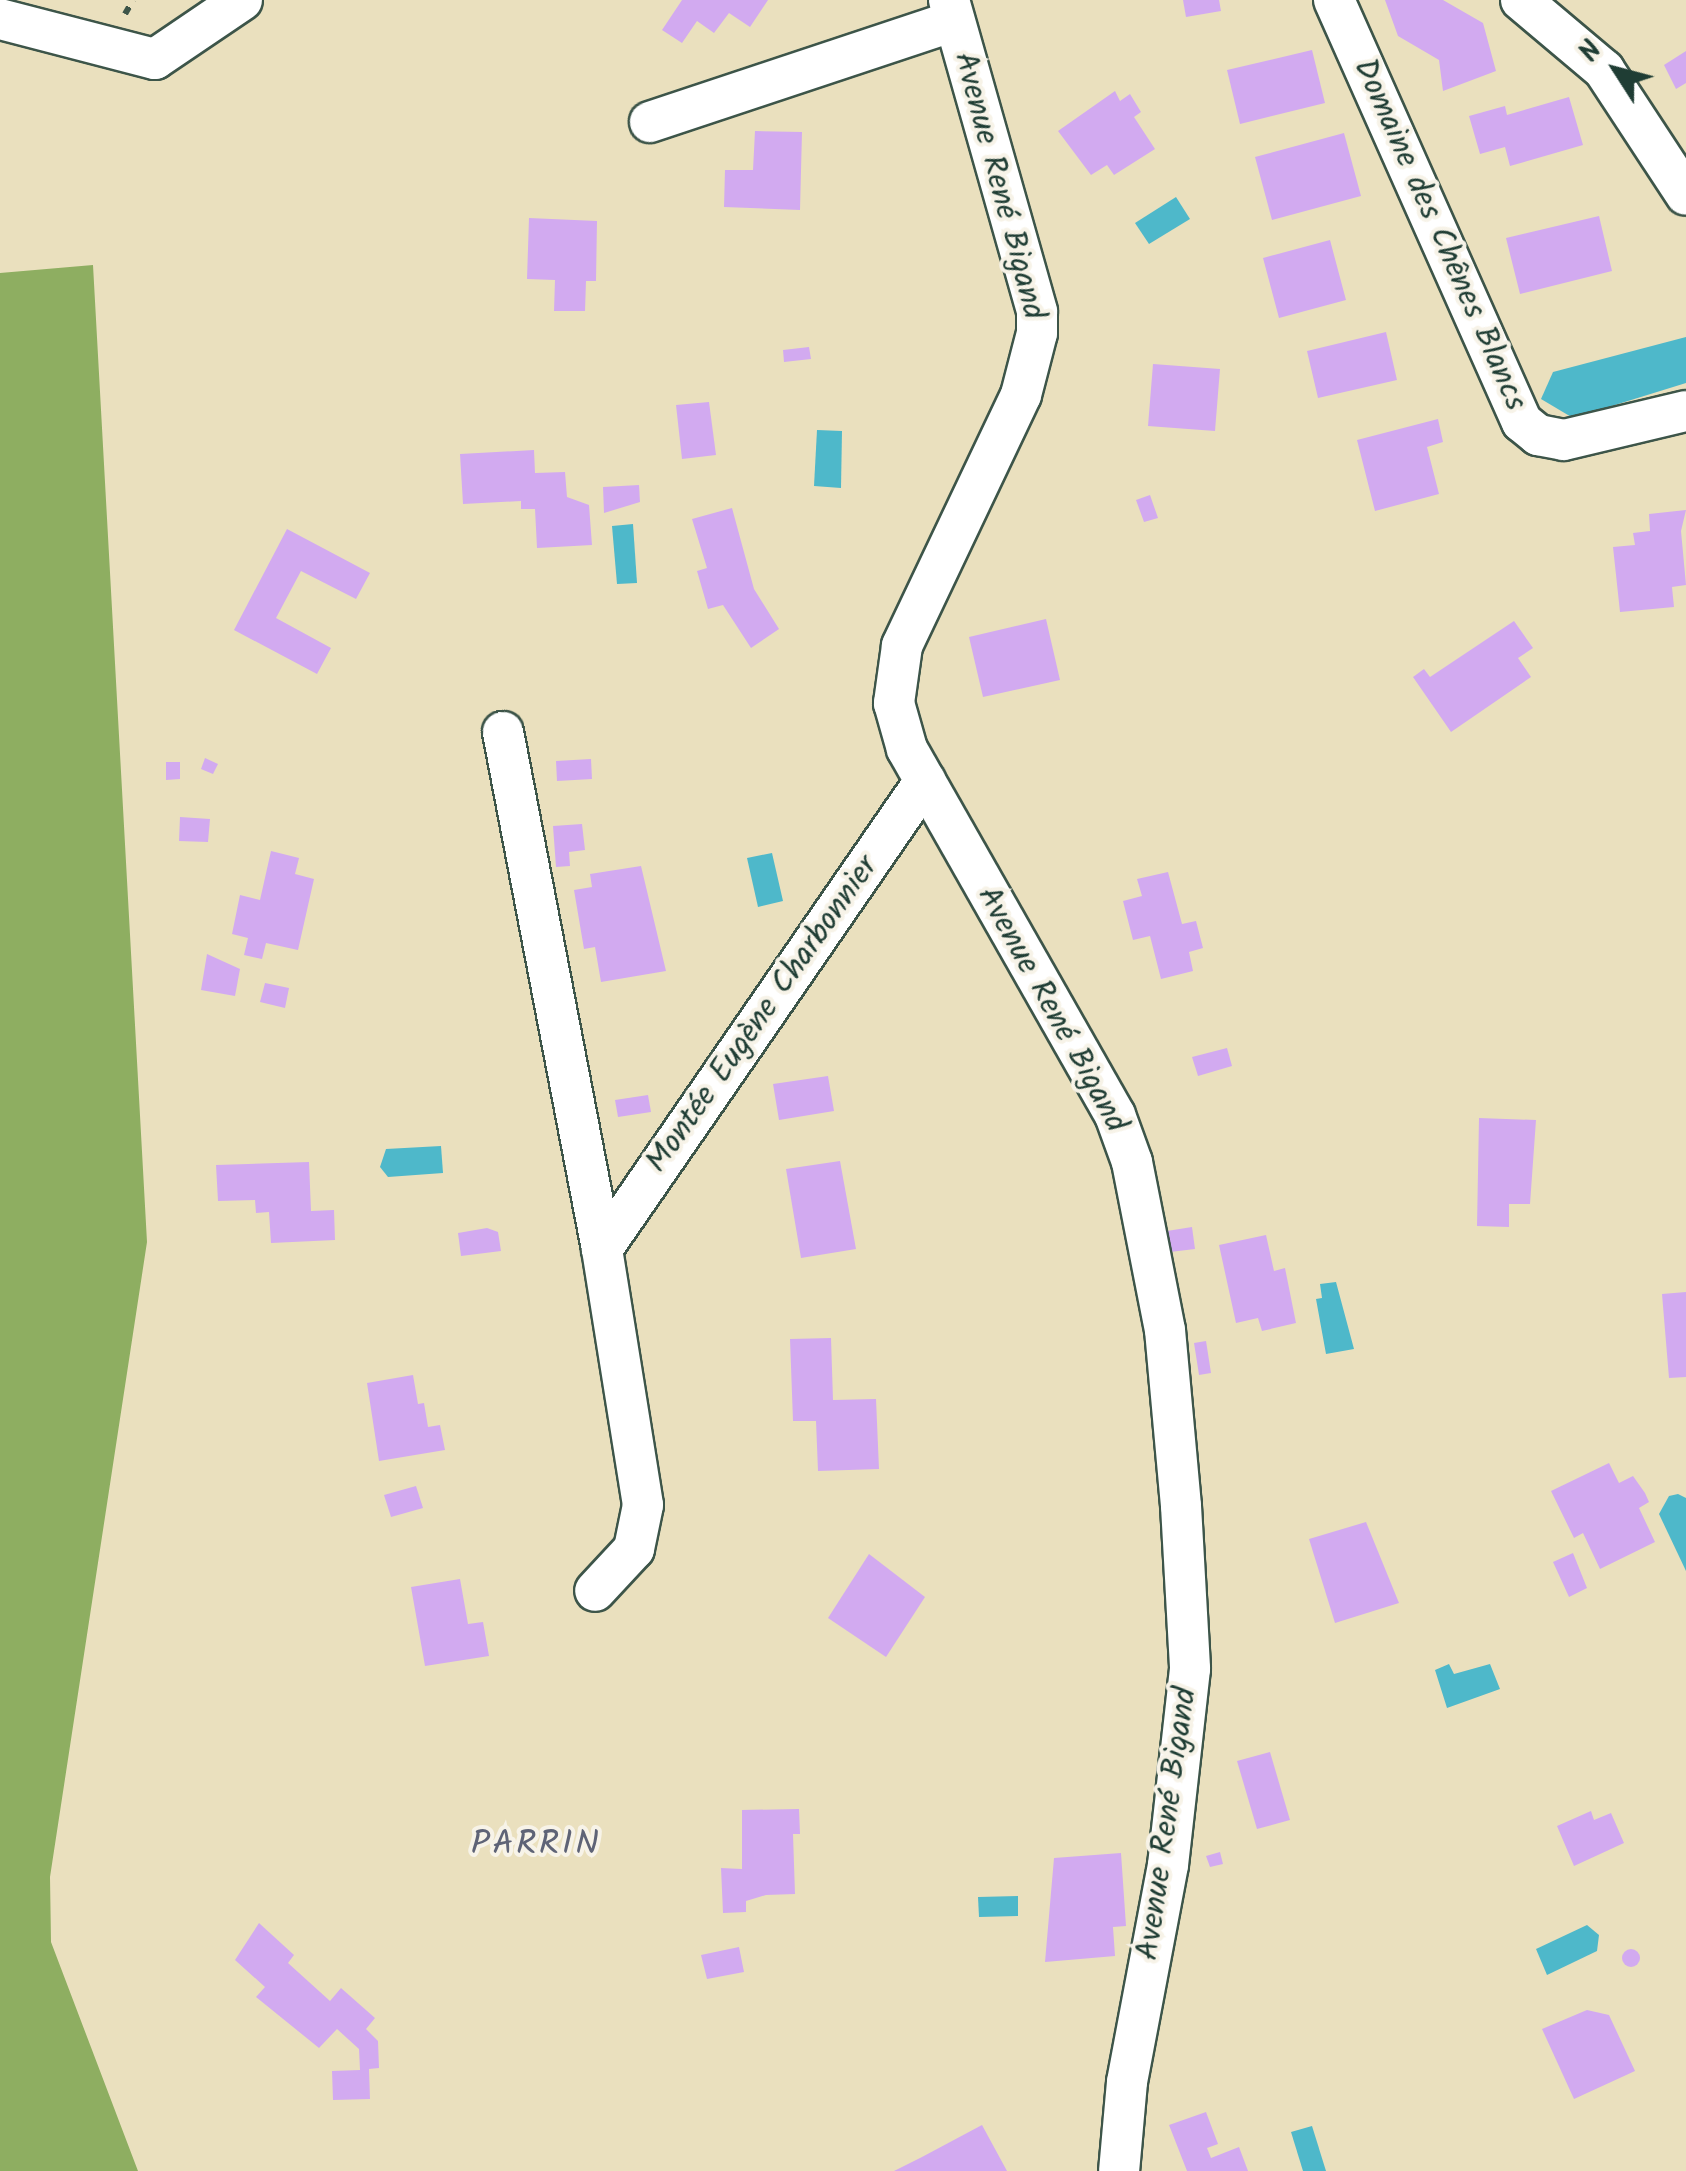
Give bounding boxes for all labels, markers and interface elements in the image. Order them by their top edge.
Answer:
north arrow [1566,20,1666,120]
text: N [1568,32,1615,72]
street label: Avenue René Bigand [944,48,1052,324]
street label: Domaine des Chênes Blancs [1344,53,1534,417]
street label: Montée Eugène Charbonnier [639,849,887,1181]
street label: Avenue René Bigand [967,880,1135,1140]
street label: Avenue René Bigand [1130,1685,1206,1963]
district label: PARRIN [471,1824,601,1866]

